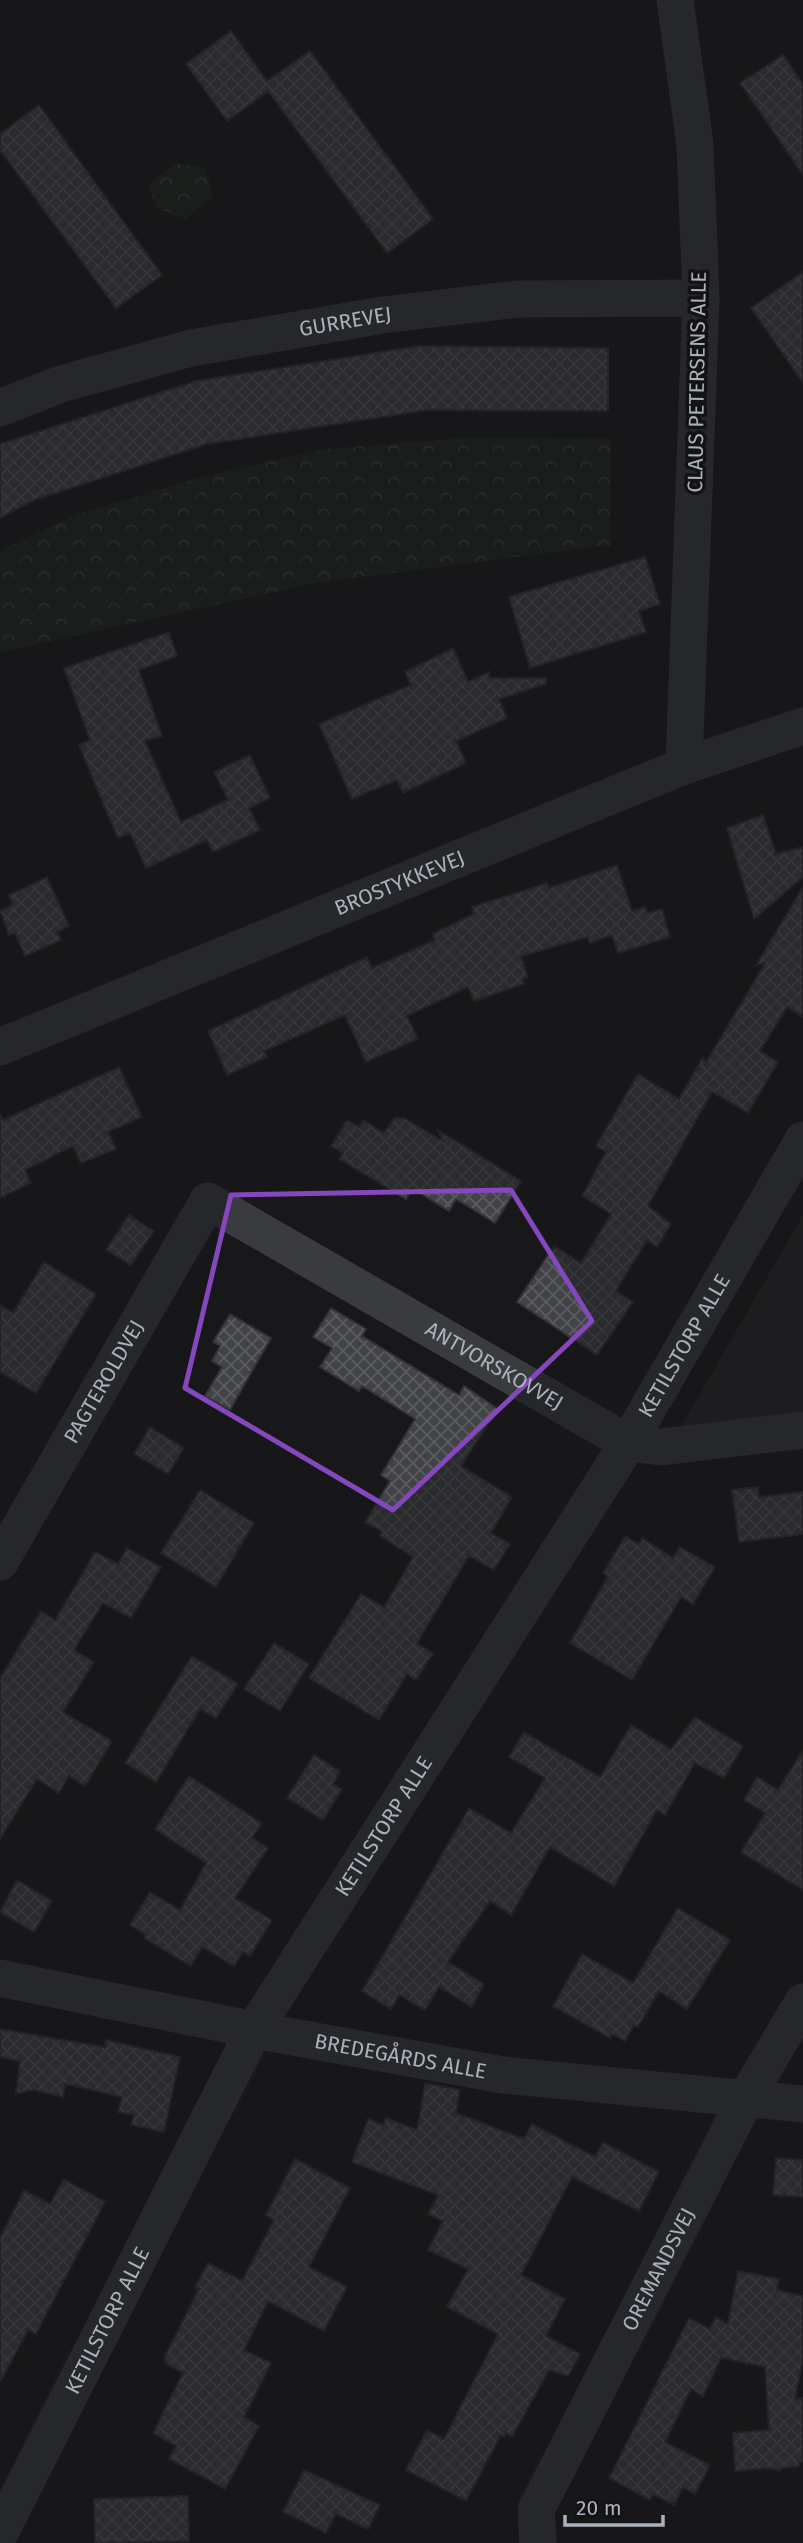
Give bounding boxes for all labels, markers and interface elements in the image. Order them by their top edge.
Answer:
street label: CLAUS PETERSENS ALLE [682,271,712,493]
street label: GURREVEJ [297,301,393,342]
street label: BROSTYKKEVEJ [331,845,469,921]
street label: KETILSTORP ALLE [633,1269,736,1422]
street label: PAGTEROLDVEJ [58,1316,150,1448]
street label: ANTVORSKOVVEJ [421,1316,568,1416]
street label: KETILSTORP ALLE [329,1751,438,1901]
street label: BREDEGÅRDS ALLE [312,2028,488,2085]
street label: OREMANDSVEJ [616,2203,701,2336]
street label: KETILSTORP ALLE [59,2243,155,2398]
scale bar [565,2484,663,2528]
text: 20 m [576,2495,622,2521]

